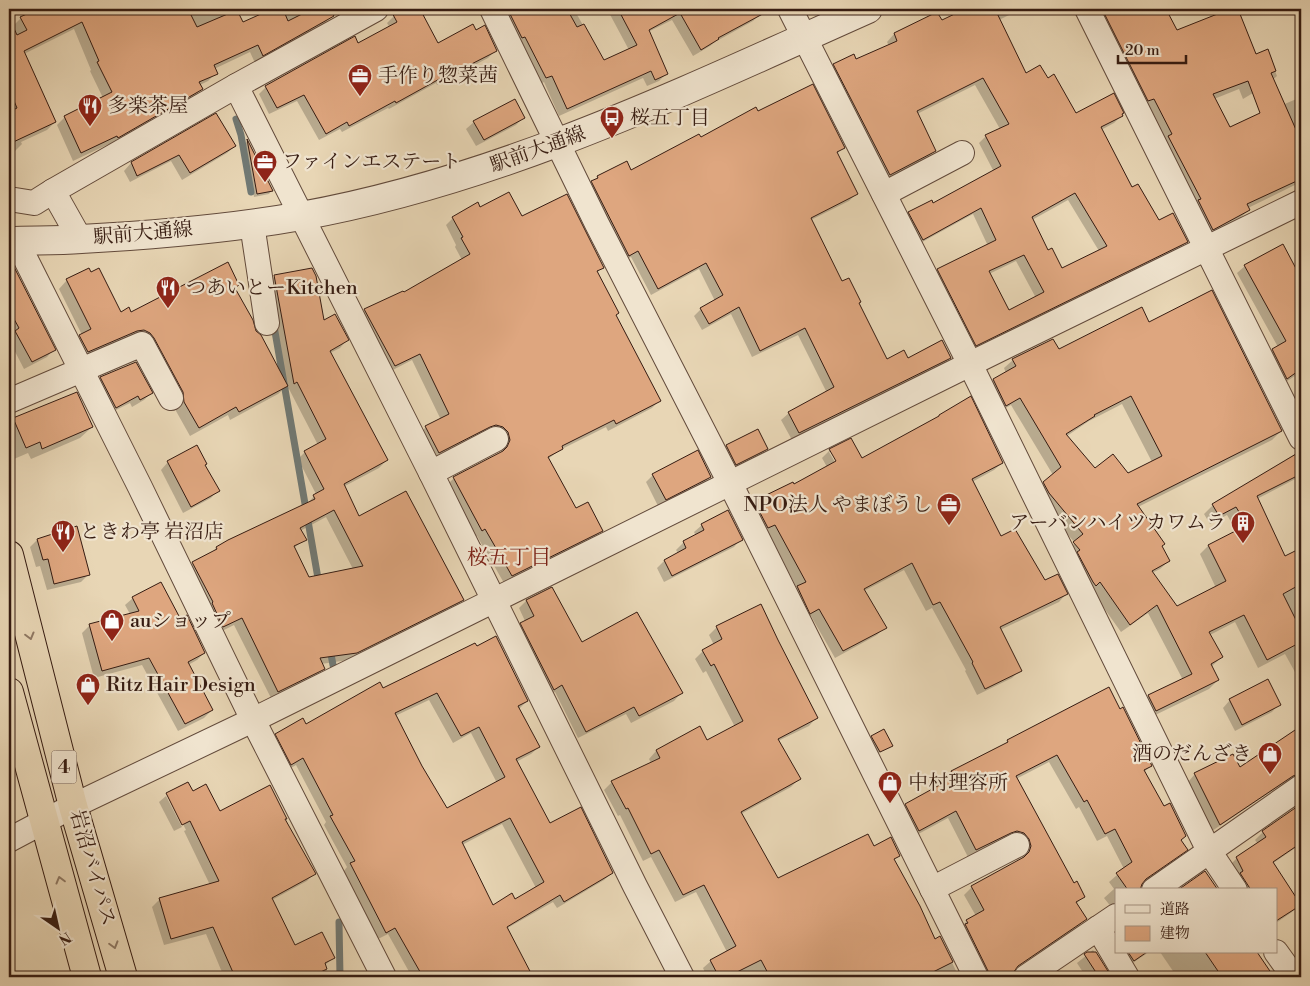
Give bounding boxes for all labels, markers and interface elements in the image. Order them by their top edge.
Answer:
scale bar [1118,32,1185,64]
text: 20 m [1125,41,1160,60]
office icon: 手作り惣菜茜 [347,63,373,97]
place label: 手作り惣菜茜 [378,64,498,89]
restaurant icon: 多楽茶屋 [77,93,103,127]
place label: 多楽茶屋 [108,94,188,119]
bus stop icon: 桜五丁目 [599,105,625,139]
place label: 桜五丁目 [630,106,710,131]
street label: 駅前大通線 [487,121,589,179]
office icon: ファインエステート [252,149,278,183]
place label: ファインエステート [282,150,461,175]
street label: 駅前大通線 [92,217,194,251]
restaurant icon: つあいとーKitchen [155,275,181,309]
place label: つあいとーKitchen [186,276,358,301]
office icon: NPO法人 やまぼうし [936,492,962,526]
place label: NPO法人 やまぼうし [744,493,932,518]
building icon: アーバンハイツカワムラ [1230,510,1256,544]
place label: アーバンハイツカワムラ [1009,511,1226,536]
restaurant icon: ときわ亭 岩沼店 [50,519,76,553]
place label: ときわ亭 岩沼店 [80,520,224,545]
district label: 桜五丁目 [467,545,551,571]
shop icon: auショップ [99,608,125,642]
place label: auショップ [130,609,231,634]
one-way arrow [24,632,35,641]
shop icon: Ritz Hair Design [75,672,101,706]
place label: Ritz Hair Design [106,673,256,698]
shop icon: 酒のだんざき [1257,741,1283,775]
place label: 酒のだんざき [1132,742,1252,767]
road number: 4 [52,750,76,784]
shop icon: 中村理容所 [877,770,903,804]
place label: 中村理容所 [908,771,1008,796]
street label: 岩沼バイパス [63,807,121,929]
one-way arrow [55,875,66,884]
legend [1115,888,1278,954]
text: 道路 [1160,900,1190,919]
north arrow [32,904,82,954]
text: 建物 [1160,924,1190,943]
text: N [55,927,74,949]
one-way arrow [108,941,118,949]

